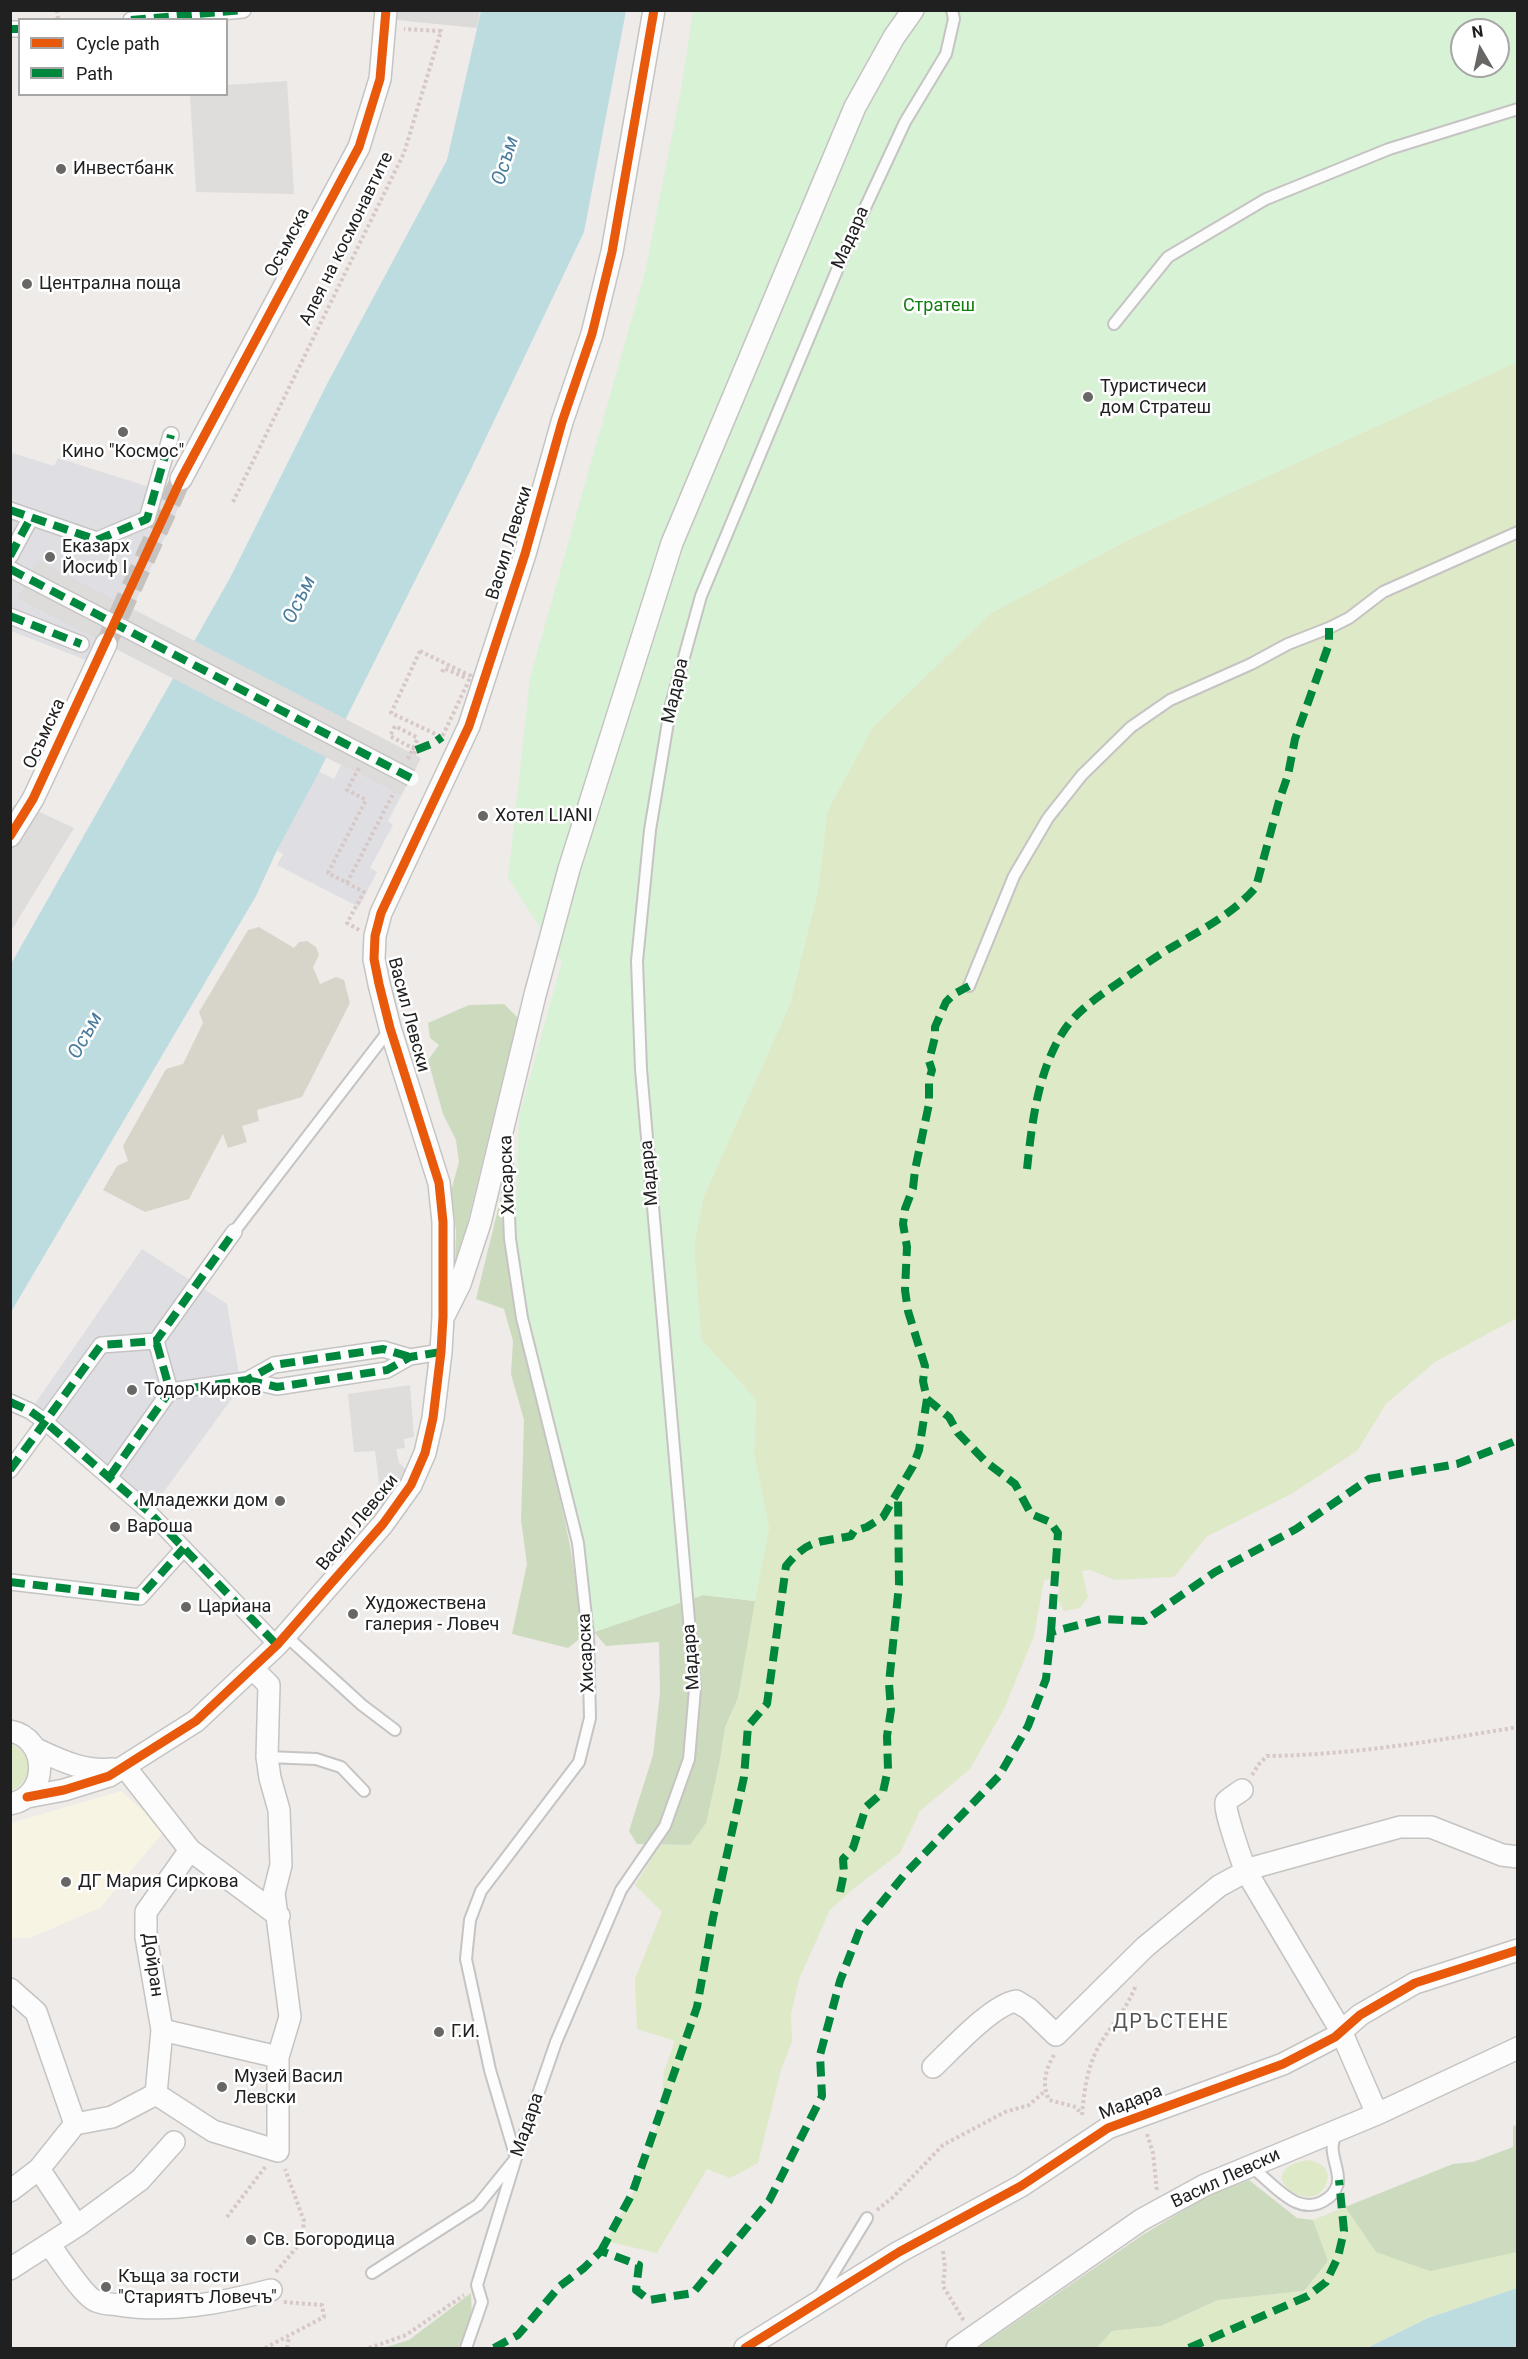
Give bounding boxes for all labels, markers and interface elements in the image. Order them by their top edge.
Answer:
legend [18,18,228,96]
north arrow [1450,18,1510,78]
text: N [1470,21,1484,42]
text: Cycle path [76,33,160,54]
text: Path [76,63,113,84]
water label: Осъм [487,134,525,188]
street label: Алея на космонавтите [296,149,398,329]
place label: Инвестбанк [73,158,174,180]
marker: Инвестбанк [54,162,68,176]
street label: Мадара [828,203,874,273]
street label: Осъмска [261,205,315,281]
place label: Централна поща [39,273,181,295]
marker: Централна поща [20,277,34,291]
park label: Стратеш [903,295,975,317]
place label: Туристичеси дом Стратеш [1100,376,1211,418]
marker: Туристичеси дом Стратеш [1081,390,1095,404]
marker: Кино "Космос" [116,425,130,439]
place label: Кино "Космос" [62,441,184,463]
street label: Васил Левски [482,484,538,602]
place label: Еказарх Йосиф I [62,536,130,578]
marker: Еказарх Йосиф I [43,550,57,564]
water label: Осъм [278,572,322,628]
street label: Мадара [658,656,694,726]
street label: Осъмска [19,695,71,773]
place label: Хотел LIANI [495,805,593,827]
marker: Хотел LIANI [476,809,490,823]
street label: Васил Левски [382,955,434,1075]
water label: Осъм [63,1008,109,1064]
street label: Хисарска [496,1135,520,1215]
street label: Мадара [636,1139,664,1207]
place label: Тодор Кирков [144,1379,261,1401]
marker: Тодор Кирков [125,1383,139,1397]
street label: Васил Левски [313,1470,403,1576]
place label: Младежки дом [139,1490,268,1512]
marker: Младежки дом [273,1494,287,1508]
place label: Вароша [127,1516,193,1538]
marker: Вароша [108,1520,122,1534]
place label: Художествена галерия - Ловеч [365,1593,499,1636]
place label: Цариана [198,1596,271,1618]
marker: Цариана [179,1600,193,1614]
marker: Художествена галерия - Ловеч [346,1607,360,1621]
street label: Хисарска [574,1613,600,1693]
street label: Мадара [679,1623,705,1691]
place label: ДГ Мария Сиркова [78,1871,238,1893]
marker: ДГ Мария Сиркова [59,1875,73,1889]
street label: Дойран [137,1932,167,1998]
district label: ДРЪСТЕНЕ [1113,2011,1229,2035]
place label: Г.И. [451,2021,480,2043]
marker: Г.И. [432,2025,446,2039]
place label: Музей Васил Левски [234,2066,343,2108]
marker: Музей Васил Левски [215,2080,229,2094]
street label: Мадара [1096,2081,1166,2125]
street label: Мадара [507,2090,549,2160]
street label: Васил Левски [1168,2144,1284,2214]
place label: Св. Богородица [263,2229,395,2251]
marker: Св. Богородица [244,2233,258,2247]
place label: Къща за гости "Стариятъ Ловечъ" [118,2266,277,2308]
marker: Къща за гости "Стариятъ Ловечъ" [99,2280,113,2294]

